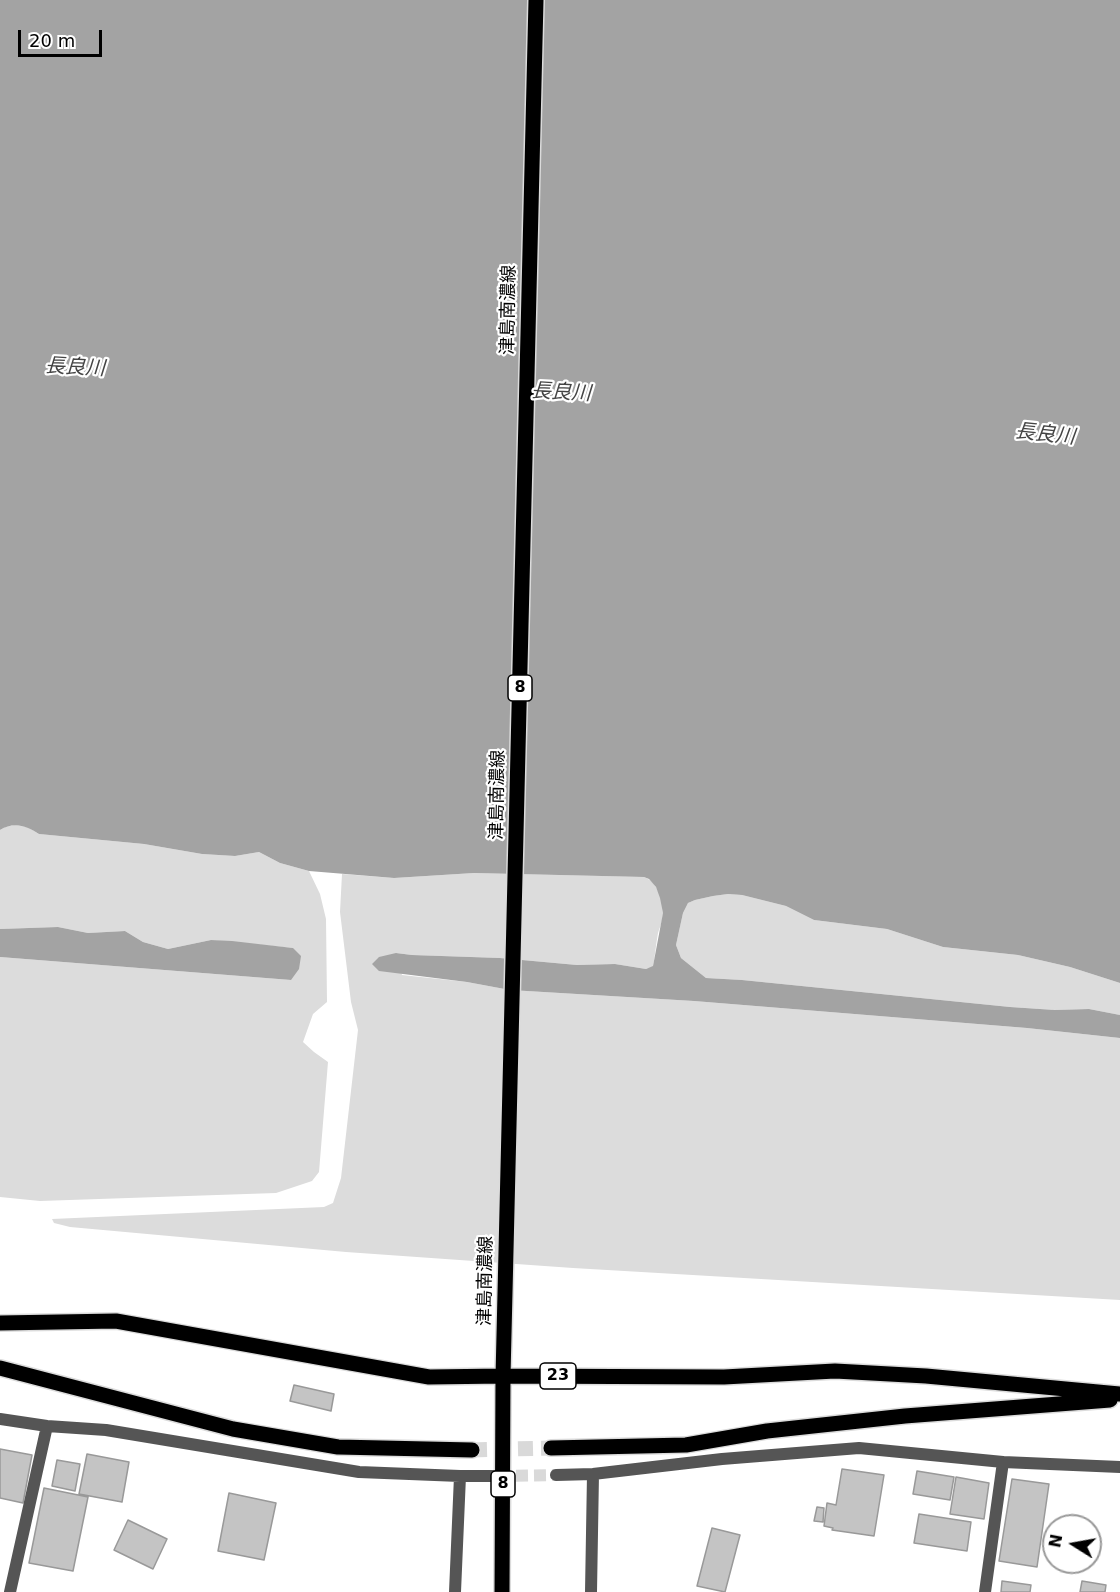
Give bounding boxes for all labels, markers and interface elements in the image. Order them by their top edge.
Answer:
scale bar [21,18,105,56]
text: 20 m [29,30,75,51]
street label: 津島南濃線 [497,265,521,355]
water label: 長良川 [44,354,106,382]
water label: 長良川 [530,379,592,407]
water label: 長良川 [1014,420,1076,450]
road number: 8 [508,675,532,701]
street label: 津島南濃線 [486,750,510,840]
street label: 津島南濃線 [474,1236,498,1326]
road number: 23 [540,1363,576,1389]
road number: 8 [491,1471,515,1497]
north arrow [1042,1514,1102,1574]
text: N [1045,1532,1066,1549]

